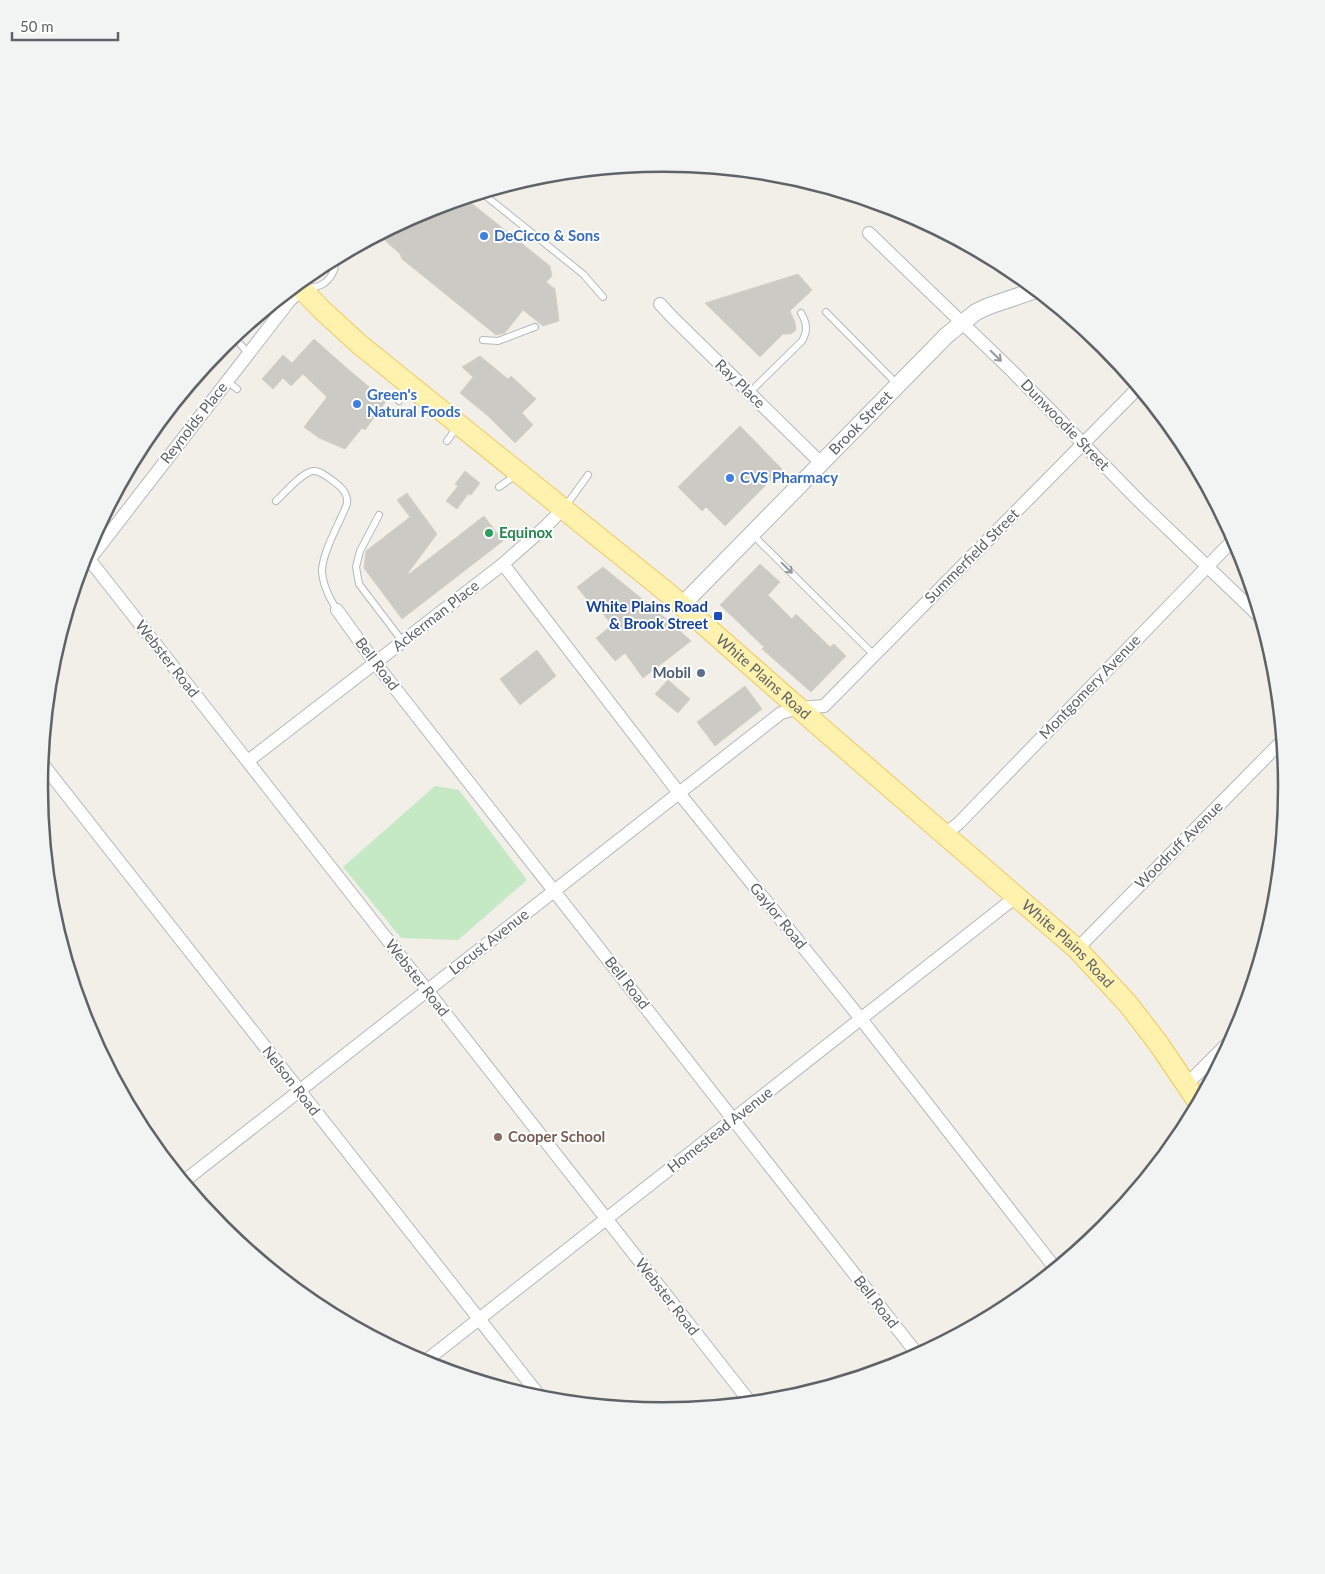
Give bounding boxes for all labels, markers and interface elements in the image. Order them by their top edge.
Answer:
scale bar [12,10,119,42]
text: 50 m [20,17,54,35]
place label: DeCicco & Sons [494,226,600,244]
marker: DeCicco & Sons [478,230,490,242]
one-way arrow [990,350,1002,362]
street label: Ray Place [712,355,770,412]
street label: Dunwoodie Street [1018,375,1114,474]
street label: Reynolds Place [156,378,231,467]
place label: Green's Natural Foods [367,385,461,420]
street label: Brook Street [825,386,896,458]
marker: Green's Natural Foods [351,398,363,410]
place label: CVS Pharmacy [740,468,838,486]
marker: CVS Pharmacy [724,472,736,484]
street label: Summerfield Street [920,504,1023,606]
place label: Equinox [499,523,553,541]
marker: Equinox [483,527,495,539]
one-way arrow [780,562,792,574]
street label: Ackerman Place [389,576,482,655]
place label: White Plains Road & Brook Street [586,597,708,632]
marker: White Plains Road & Brook Street [712,610,724,622]
street label: Webster Road [132,616,204,701]
street label: White Plains Road [713,630,815,722]
street label: Montgomery Avenue [1035,630,1144,742]
street label: Bell Road [352,633,404,693]
place label: Mobil [652,663,691,681]
marker: Mobil [695,667,707,679]
street label: Woodruff Avenue [1131,797,1226,892]
street label: Gaylor Road [747,879,811,952]
street label: White Plains Road [1018,895,1118,991]
street label: Locust Avenue [445,905,532,978]
street label: Webster Road [382,935,454,1020]
street label: Bell Road [602,953,654,1012]
street label: Nelson Road [259,1042,324,1119]
street label: Homestead Avenue [663,1082,776,1176]
place label: Cooper School [508,1127,605,1145]
marker: Cooper School [492,1131,504,1143]
street label: Webster Road [632,1254,704,1339]
street label: Bell Road [851,1272,903,1331]

